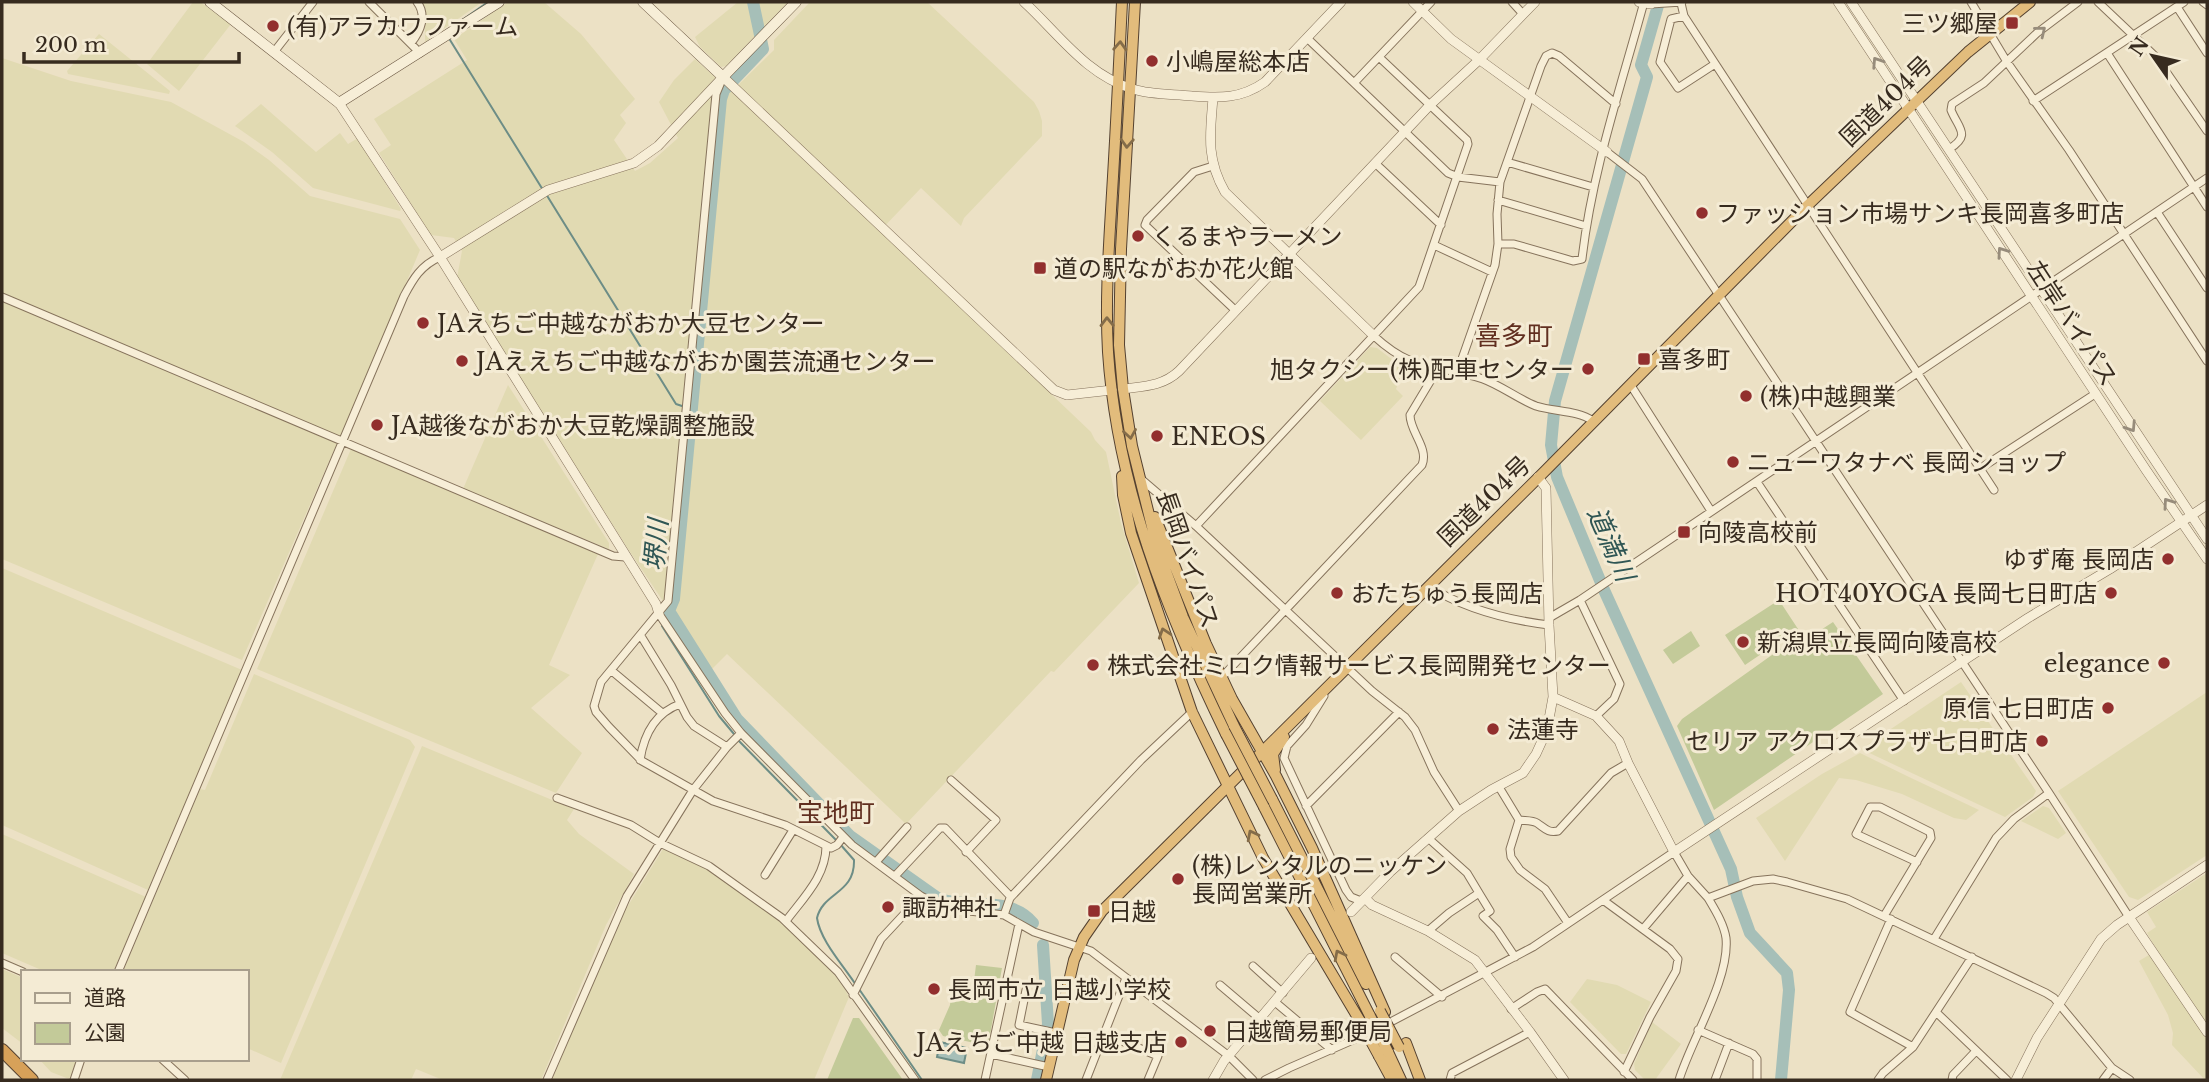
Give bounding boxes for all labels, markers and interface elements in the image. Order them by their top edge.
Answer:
place label: 三ツ郷屋 [1902,9,1998,38]
place label: (有)アラカワファーム [287,12,518,41]
marker: 三ツ郷屋 [2004,15,2020,31]
marker: (有)アラカワファーム [265,18,281,34]
scale bar [24,21,240,65]
north arrow [2118,21,2188,91]
one-way arrow [2034,26,2046,39]
text: 200 m [35,32,107,58]
text: N [2125,33,2154,61]
one-way arrow [1113,40,1128,51]
place label: 小嶋屋総本店 [1166,47,1310,76]
street label: 国道404号 [1834,50,1938,152]
marker: 小嶋屋総本店 [1144,53,1160,69]
one-way arrow [1872,57,1885,70]
one-way arrow [1120,138,1135,149]
place label: ファッション市場サンキ長岡喜多町店 [1716,199,2124,228]
marker: ファッション市場サンキ長岡喜多町店 [1694,205,1710,221]
place label: くるまやラーメン [1152,222,1343,251]
marker: くるまやラーメン [1130,228,1146,244]
one-way arrow [1998,247,2010,260]
place label: 道の駅ながおか花火館 [1054,254,1294,283]
street label: 左岸バイパス [2021,255,2123,391]
marker: 道の駅ながおか花火館 [1032,260,1048,276]
place label: JAえちご中越ながおか大豆センター [434,309,825,338]
marker: JAえちご中越ながおか大豆センター [415,315,431,331]
one-way arrow [1100,317,1115,328]
district label: 喜多町 [1475,320,1553,352]
place label: 喜多町 [1658,345,1730,374]
place label: JAええちご中越ながおか園芸流通センター [473,347,936,376]
marker: 喜多町 [1636,351,1652,367]
marker: JAええちご中越ながおか園芸流通センター [454,353,470,369]
place label: 旭タクシー(株)配車センター [1270,355,1574,384]
marker: 旭タクシー(株)配車センター [1580,361,1596,377]
place label: (株)中越興業 [1760,382,1896,411]
marker: (株)中越興業 [1738,388,1754,404]
place label: JA越後ながおか大豆乾燥調整施設 [388,411,755,440]
marker: JA越後ながおか大豆乾燥調整施設 [369,417,385,433]
one-way arrow [2123,419,2136,432]
place label: ENEOS [1171,422,1266,451]
one-way arrow [1122,428,1137,439]
marker: ENEOS [1149,428,1165,444]
place label: ニューワタナベ 長岡ショップ [1747,448,2066,477]
street label: 国道404号 [1432,450,1536,552]
marker: ニューワタナベ 長岡ショップ [1725,454,1741,470]
street label: 長岡バイパス [1151,486,1225,632]
one-way arrow [2164,498,2176,511]
water label: 道満川 [1581,502,1643,589]
water label: 堺川 [638,515,674,572]
place label: 向陵高校前 [1698,518,1818,547]
marker: 向陵高校前 [1676,524,1692,540]
place label: ゆず庵 長岡店 [2003,545,2154,574]
marker: ゆず庵 長岡店 [2160,551,2176,567]
place label: おたちゅう長岡店 [1351,579,1543,608]
place label: HOT40YOGA 長岡七日町店 [1775,579,2097,608]
marker: おたちゅう長岡店 [1329,585,1345,601]
marker: HOT40YOGA 長岡七日町店 [2103,585,2119,601]
one-way arrow [1158,628,1172,640]
place label: 新潟県立長岡向陵高校 [1757,628,1997,657]
marker: 新潟県立長岡向陵高校 [1735,634,1751,650]
place label: elegance [2044,649,2150,678]
place label: 株式会社ミロク情報サービス長岡開発センター [1107,651,1611,680]
marker: elegance [2156,655,2172,671]
marker: 株式会社ミロク情報サービス長岡開発センター [1085,657,1101,673]
place label: 原信 七日町店 [1943,694,2094,723]
marker: 原信 七日町店 [2100,700,2116,716]
place label: 法蓮寺 [1507,715,1579,744]
marker: 法蓮寺 [1485,721,1501,737]
place label: セリア アクロスプラザ七日町店 [1686,727,2028,756]
marker: セリア アクロスプラザ七日町店 [2034,733,2050,749]
district label: 宝地町 [797,797,875,829]
one-way arrow [1246,830,1260,842]
place label: (株)レンタルのニッケン 長岡営業所 [1192,851,1447,908]
marker: (株)レンタルのニッケン 長岡営業所 [1170,871,1186,887]
place label: 諏訪神社 [902,893,998,922]
place label: 日越 [1108,897,1156,926]
marker: 諏訪神社 [880,899,896,915]
marker: 日越 [1086,903,1102,919]
one-way arrow [1334,950,1348,962]
legend [21,970,248,1061]
place label: 長岡市立 日越小学校 [948,975,1171,1004]
marker: 長岡市立 日越小学校 [926,981,942,997]
text: 道路 [84,985,126,1011]
place label: 日越簡易郵便局 [1224,1017,1392,1046]
text: 公園 [84,1020,126,1046]
marker: 日越簡易郵便局 [1202,1023,1218,1039]
place label: JAえちご中越 日越支店 [913,1028,1167,1057]
marker: JAえちご中越 日越支店 [1173,1034,1189,1050]

